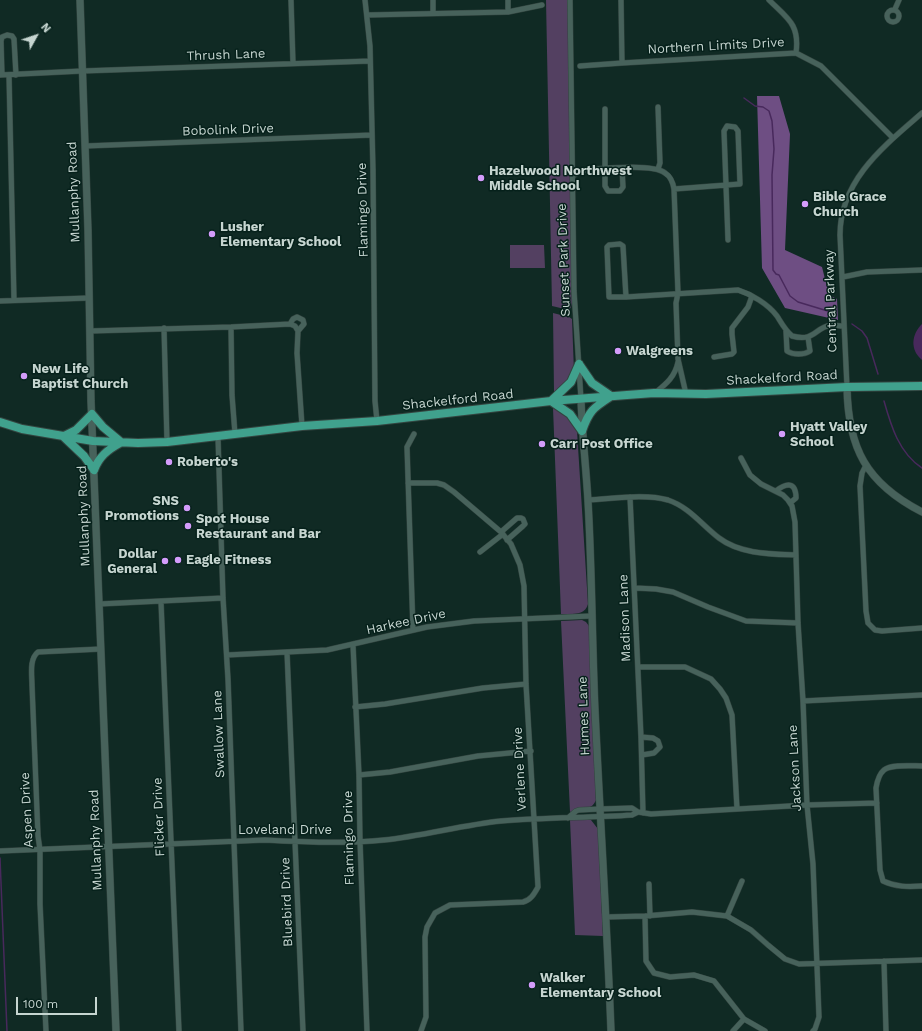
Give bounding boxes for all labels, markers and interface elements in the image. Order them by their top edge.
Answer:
north arrow [16,16,56,56]
text: N [38,21,53,35]
street label: Northern Limits Drive [647,35,785,57]
street label: Thrush Lane [186,46,266,64]
street label: Bobolink Drive [182,121,274,139]
street label: Mullanphy Road [64,141,84,243]
street label: Flamingo Drive [354,163,372,257]
place label: Hazelwood Northwest Middle School [489,163,632,194]
marker: Hazelwood Northwest Middle School [476,173,486,183]
place label: Bible Grace Church [813,189,887,220]
marker: Bible Grace Church [800,199,810,209]
street label: Sunset Park Drive [554,203,574,317]
place label: Lusher Elementary School [220,219,341,250]
marker: Lusher Elementary School [207,229,217,239]
street label: Central Parkway [821,249,841,353]
place label: Walgreens [626,343,693,359]
marker: Walgreens [613,346,623,356]
place label: New Life Baptist Church [32,361,128,392]
street label: Shackelford Road [726,367,838,389]
marker: New Life Baptist Church [19,371,29,381]
street label: Shackelford Road [402,386,514,414]
place label: Hyatt Valley School [790,419,867,450]
marker: Hyatt Valley School [777,429,787,439]
place label: Carr Post Office [550,436,653,452]
marker: Carr Post Office [537,439,547,449]
place label: Roberto's [177,454,238,470]
marker: Roberto's [164,457,174,467]
street label: Mullanphy Road [74,465,94,567]
place label: SNS Promotions [105,493,179,524]
marker: SNS Promotions [182,503,192,513]
place label: Spot House Restaurant and Bar [196,511,321,542]
marker: Spot House Restaurant and Bar [183,521,193,531]
place label: Dollar General [107,546,157,577]
place label: Eagle Fitness [186,552,271,568]
marker: Eagle Fitness [173,555,183,565]
marker: Dollar General [160,556,170,566]
street label: Madison Lane [616,574,634,662]
street label: Harkee Drive [365,606,447,638]
street label: Humes Lane [575,676,593,756]
street label: Swallow Lane [210,690,228,778]
street label: Jackson Lane [785,724,805,812]
street label: Verlene Drive [510,726,530,812]
street label: Aspen Drive [17,772,37,848]
street label: Flicker Drive [150,777,168,857]
street label: Mullanphy Road [86,789,106,891]
street label: Flamingo Drive [340,791,358,885]
street label: Loveland Drive [238,822,332,838]
street label: Bluebird Drive [278,857,296,947]
place label: Walker Elementary School [540,970,661,1001]
marker: Walker Elementary School [527,980,537,990]
scale bar [18,989,99,1015]
text: 100 m [23,997,58,1011]

